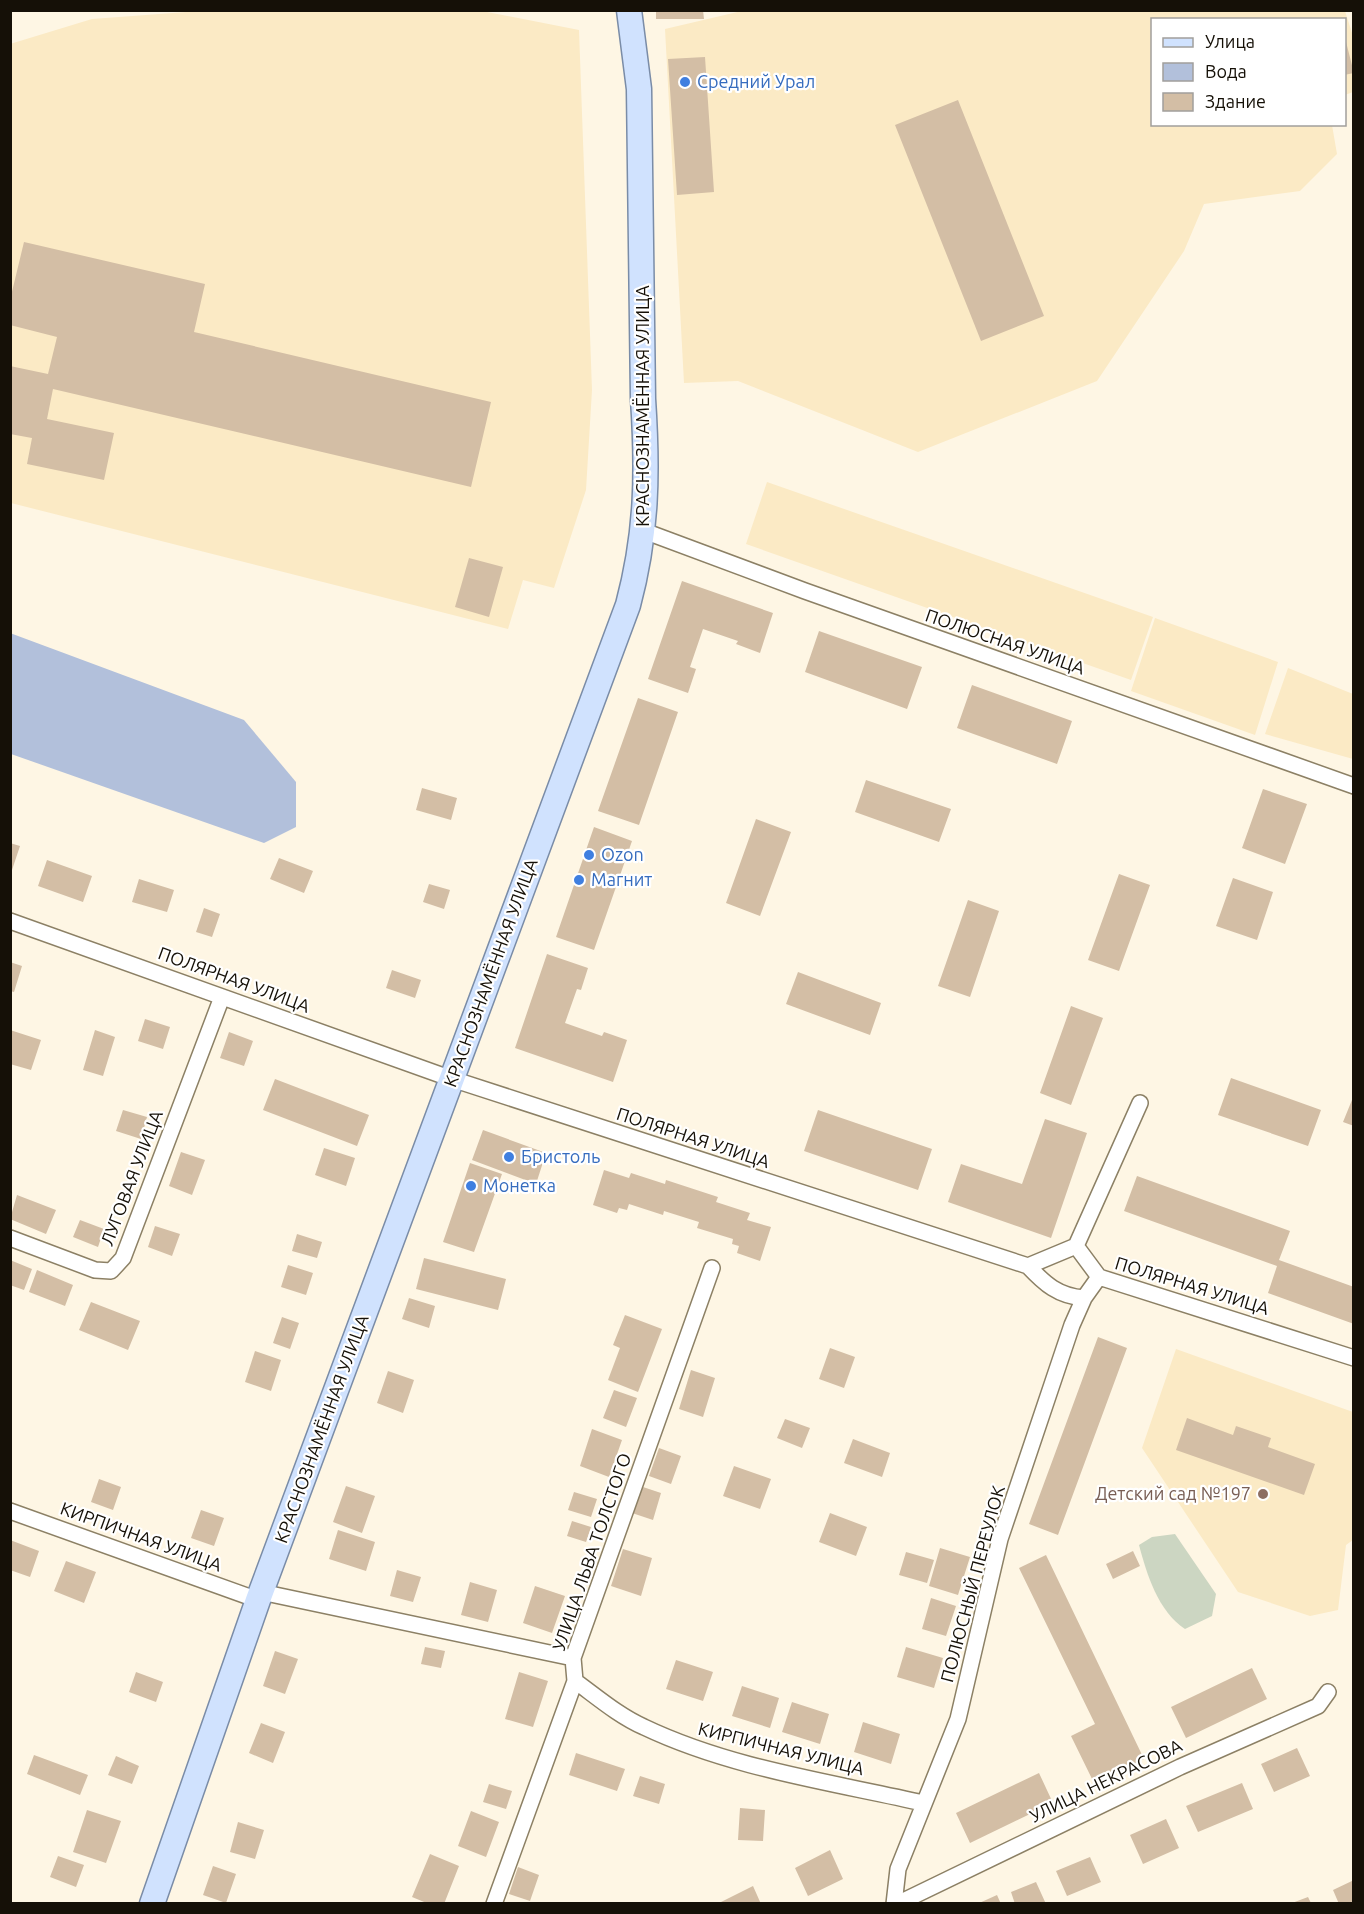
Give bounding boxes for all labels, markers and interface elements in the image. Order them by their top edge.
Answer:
legend [1151,18,1346,126]
text: Улица [1205,31,1255,51]
text: Вода [1205,61,1247,81]
place label: Средний Урал [697,71,815,91]
marker: Средний Урал [678,75,692,89]
text: Здание [1205,91,1266,111]
street label: КРАСНОЗНАМЁННАЯ УЛИЦА [632,285,652,527]
street label: ПОЛЮСНАЯ УЛИЦА [923,604,1088,678]
place label: Ozon [601,844,644,864]
marker: Ozon [582,848,596,862]
street label: КРАСНОЗНАМЁННАЯ УЛИЦА [439,855,541,1090]
place label: Магнит [591,869,652,889]
marker: Магнит [572,873,586,887]
street label: ПОЛЯРНАЯ УЛИЦА [156,942,313,1016]
street label: ПОЛЯРНАЯ УЛИЦА [614,1103,773,1171]
street label: ЛУГОВАЯ УЛИЦА [96,1107,166,1248]
place label: Бристоль [521,1146,600,1166]
marker: Бристоль [502,1150,516,1164]
place label: Монетка [483,1175,556,1195]
marker: Монетка [464,1179,478,1193]
street label: ПОЛЯРНАЯ УЛИЦА [1113,1252,1272,1318]
street label: КРАСНОЗНАМЁННАЯ УЛИЦА [270,1311,372,1546]
street label: УЛИЦА ЛЬВА ТОЛСТОГО [548,1450,634,1653]
street label: ПОЛЮСНЫЙ ПЕРЕУЛОК [936,1483,1008,1684]
place label: Детский сад №197 [1095,1483,1251,1503]
marker: Детский сад №197 [1256,1487,1270,1501]
street label: КИРПИЧНАЯ УЛИЦА [58,1498,225,1575]
street label: КИРПИЧНАЯ УЛИЦА [696,1718,866,1778]
street label: УЛИЦА НЕКРАСОВА [1026,1734,1185,1826]

